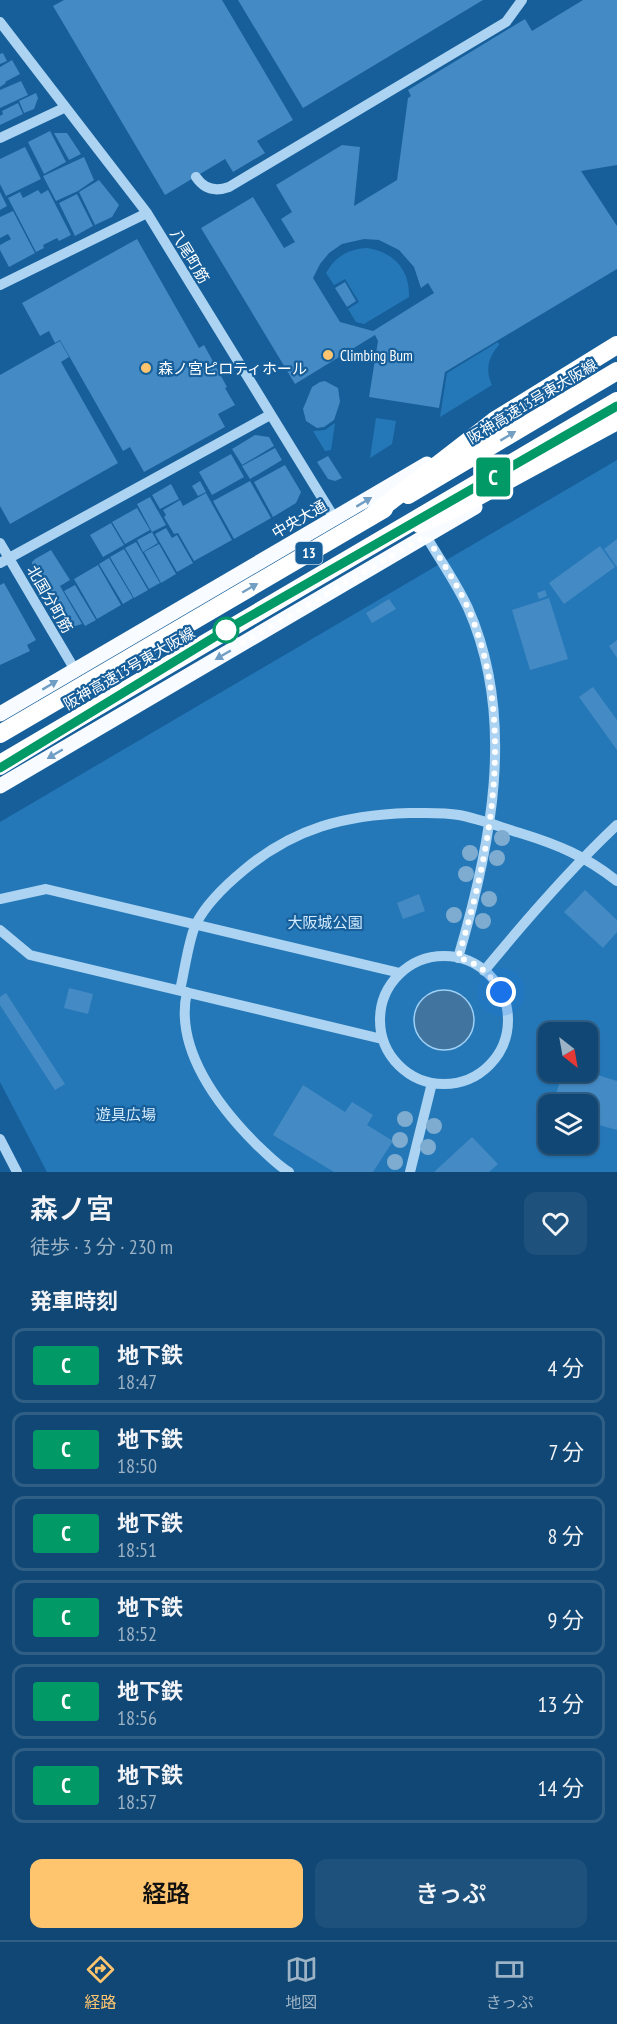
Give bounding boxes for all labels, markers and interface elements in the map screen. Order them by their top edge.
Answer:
street label: 八尾町筋 [166,225,214,287]
place label: Climbing Bum [340,346,413,365]
marker: Climbing Bum [321,348,335,362]
street label: 阪神高速13号東大阪線 [463,355,601,447]
place label: 森ノ宮ピロティホール [158,359,307,378]
marker: 森ノ宮ピロティホール [139,361,153,375]
one-way arrow [500,431,517,441]
line badge: C [474,458,512,496]
text: C [488,464,498,491]
street label: 中央大通 [268,496,330,542]
one-way arrow [356,496,372,507]
road number: 13 [296,542,322,564]
street label: 北国分町筋 [23,562,77,636]
one-way arrow [242,582,258,593]
unlabelled marker [213,617,239,643]
street label: 阪神高速13号東大阪線 [60,623,198,713]
one-way arrow [215,650,231,661]
one-way arrow [42,679,58,690]
one-way arrow [46,749,63,759]
park label: 大阪城公園 [287,913,363,932]
your location [486,977,516,1007]
north arrow [538,1022,598,1082]
map controls [538,1022,598,1154]
button: layers [538,1094,598,1154]
park label: 遊具広場 [96,1105,156,1124]
text: 森ノ宮 [30,1190,114,1227]
button: heart [524,1192,587,1255]
text: 徒歩 · 3 分 · 230 m [30,1234,173,1260]
text: 発車時刻 [30,1287,118,1315]
text: 地下鉄 [117,1341,183,1369]
text: C [61,1352,71,1379]
text: 4 分 [547,1354,584,1382]
text: 18:47 [117,1369,157,1395]
text: 地下鉄 [117,1425,183,1453]
text: C [61,1436,71,1463]
text: 7 分 [548,1438,584,1466]
text: 18:50 [117,1453,157,1479]
text: 地下鉄 [117,1509,183,1537]
text: C [61,1520,71,1547]
text: 8 分 [547,1522,584,1550]
text: 18:51 [117,1537,157,1563]
text: 地下鉄 [117,1593,183,1621]
text: C [61,1604,71,1631]
text: 9 分 [547,1606,584,1634]
text: 18:52 [117,1621,157,1647]
text: 地下鉄 [117,1677,183,1705]
text: C [61,1688,71,1715]
text: 13 分 [538,1690,584,1718]
text: 18:56 [117,1705,157,1731]
text: 地下鉄 [117,1761,183,1789]
text: C [61,1772,71,1799]
text: 14 分 [538,1774,584,1802]
text: 18:57 [117,1789,157,1815]
button: 経路 [30,1859,303,1928]
button: きっぷ [315,1859,587,1928]
tab: 経路 [84,1953,117,2013]
tab: 地図 [285,1953,318,2013]
tab: きっぷ [486,1953,533,2013]

